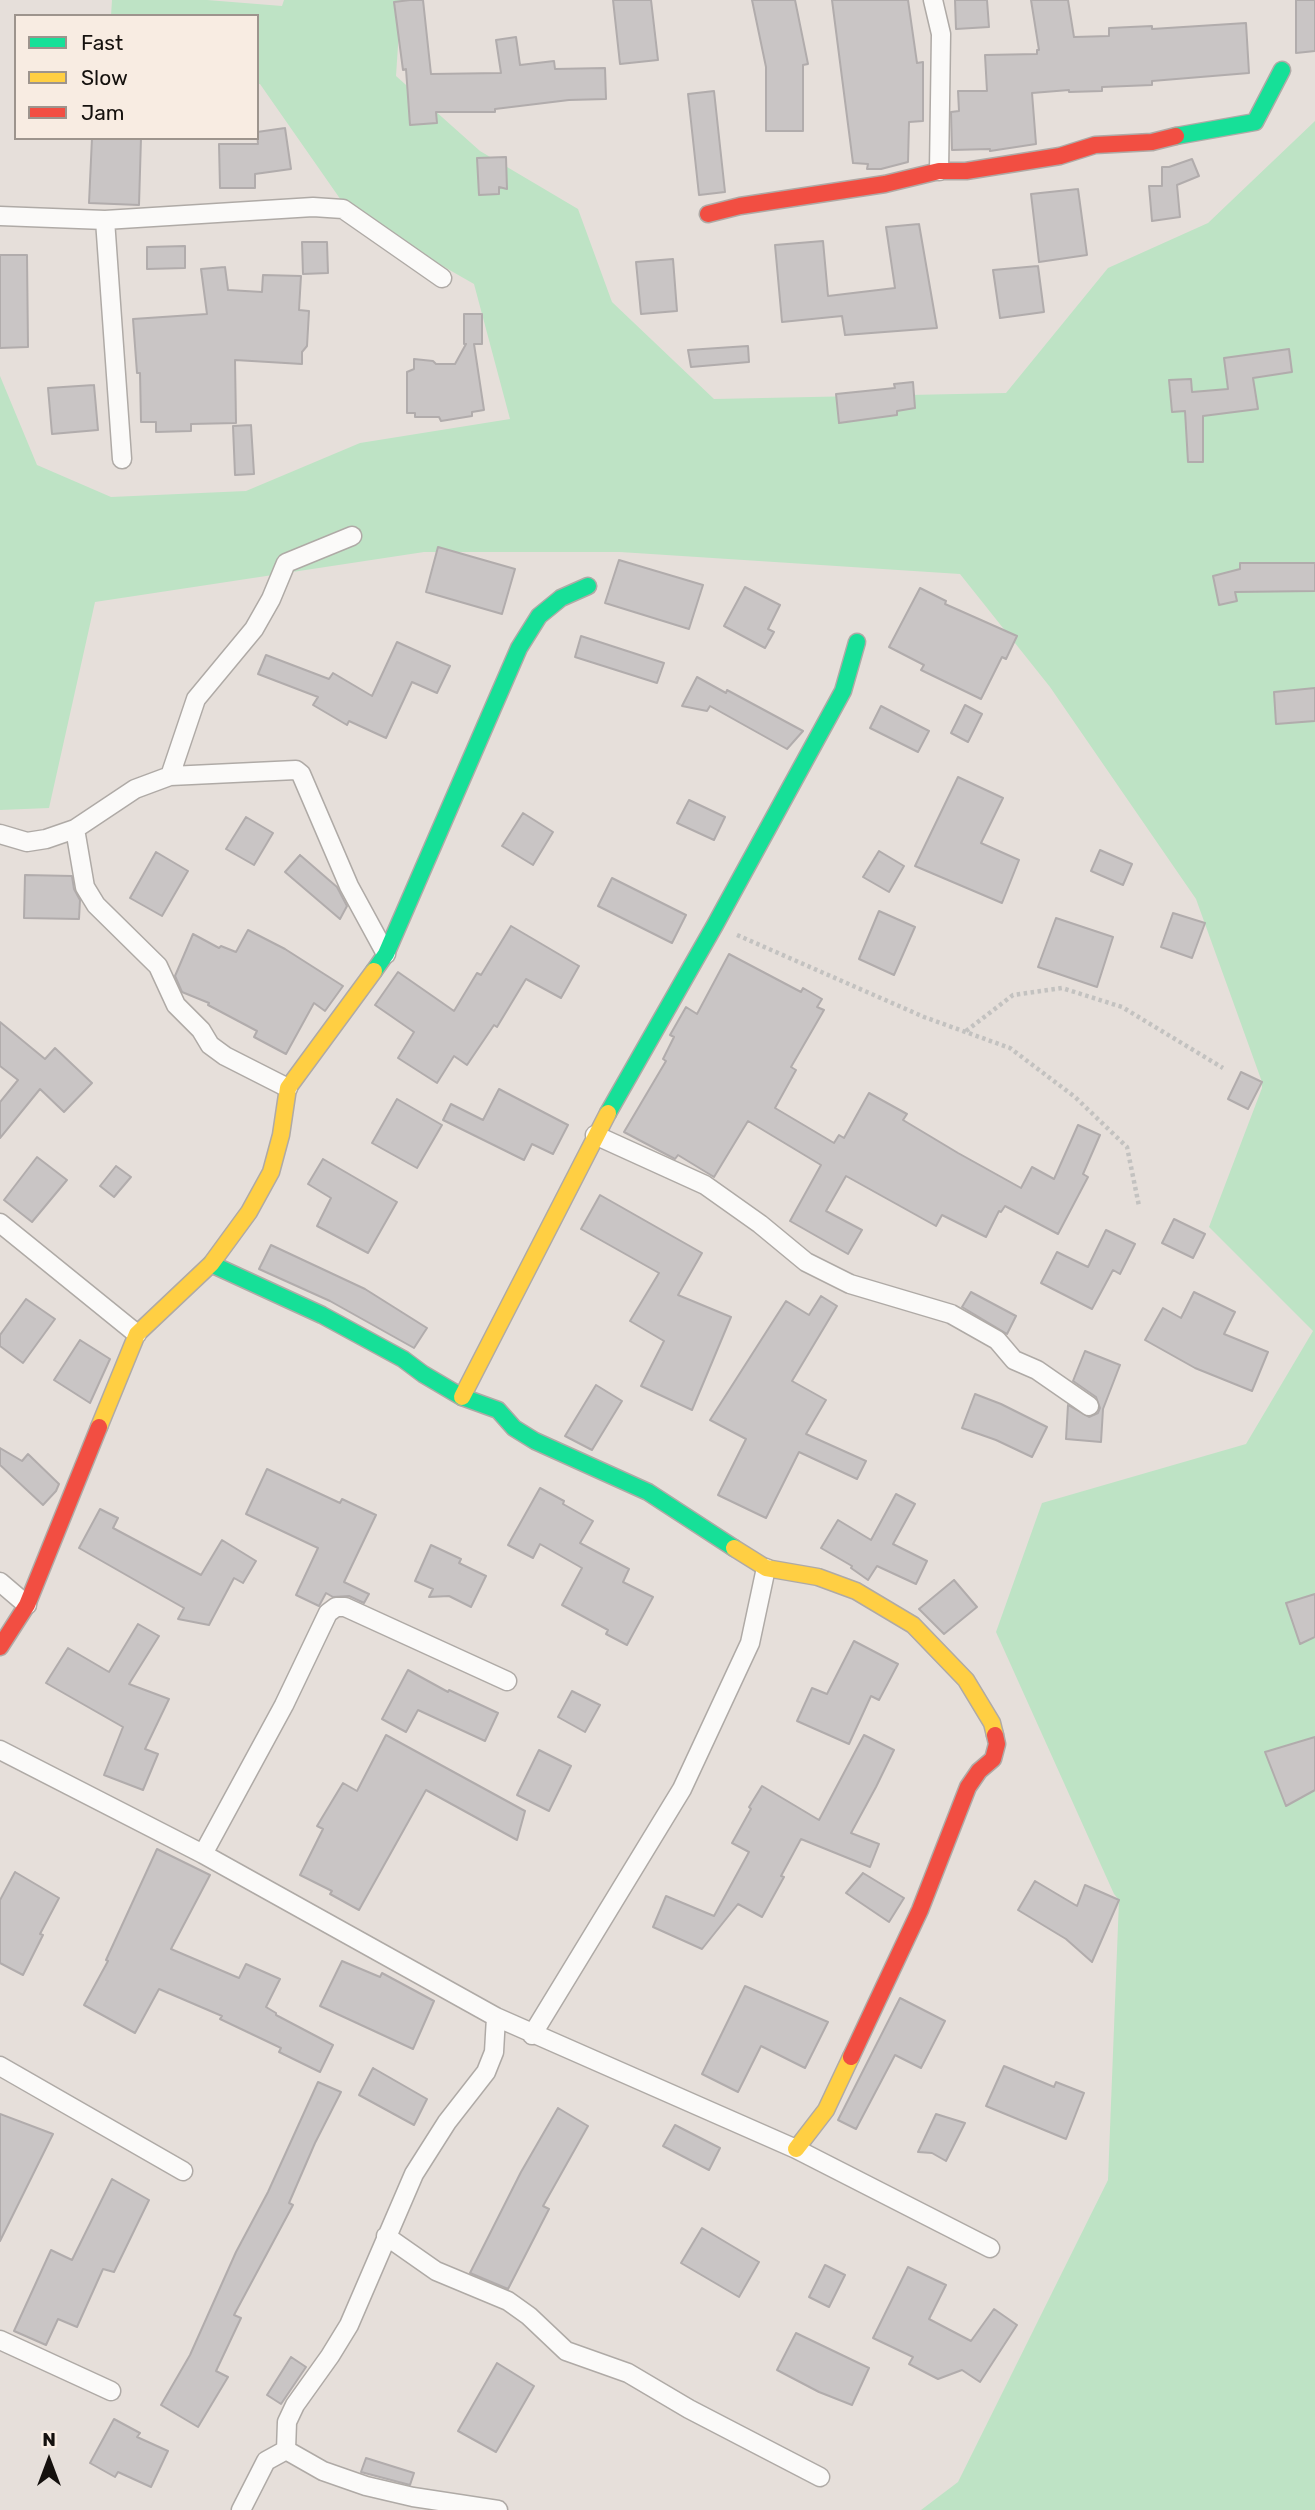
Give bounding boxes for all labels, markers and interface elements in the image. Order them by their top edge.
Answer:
legend [14,14,259,140]
text: Fast [81,30,123,55]
text: Slow [81,65,128,90]
text: Jam [81,100,125,125]
north arrow [14,2426,84,2496]
text: N [42,2428,56,2451]

